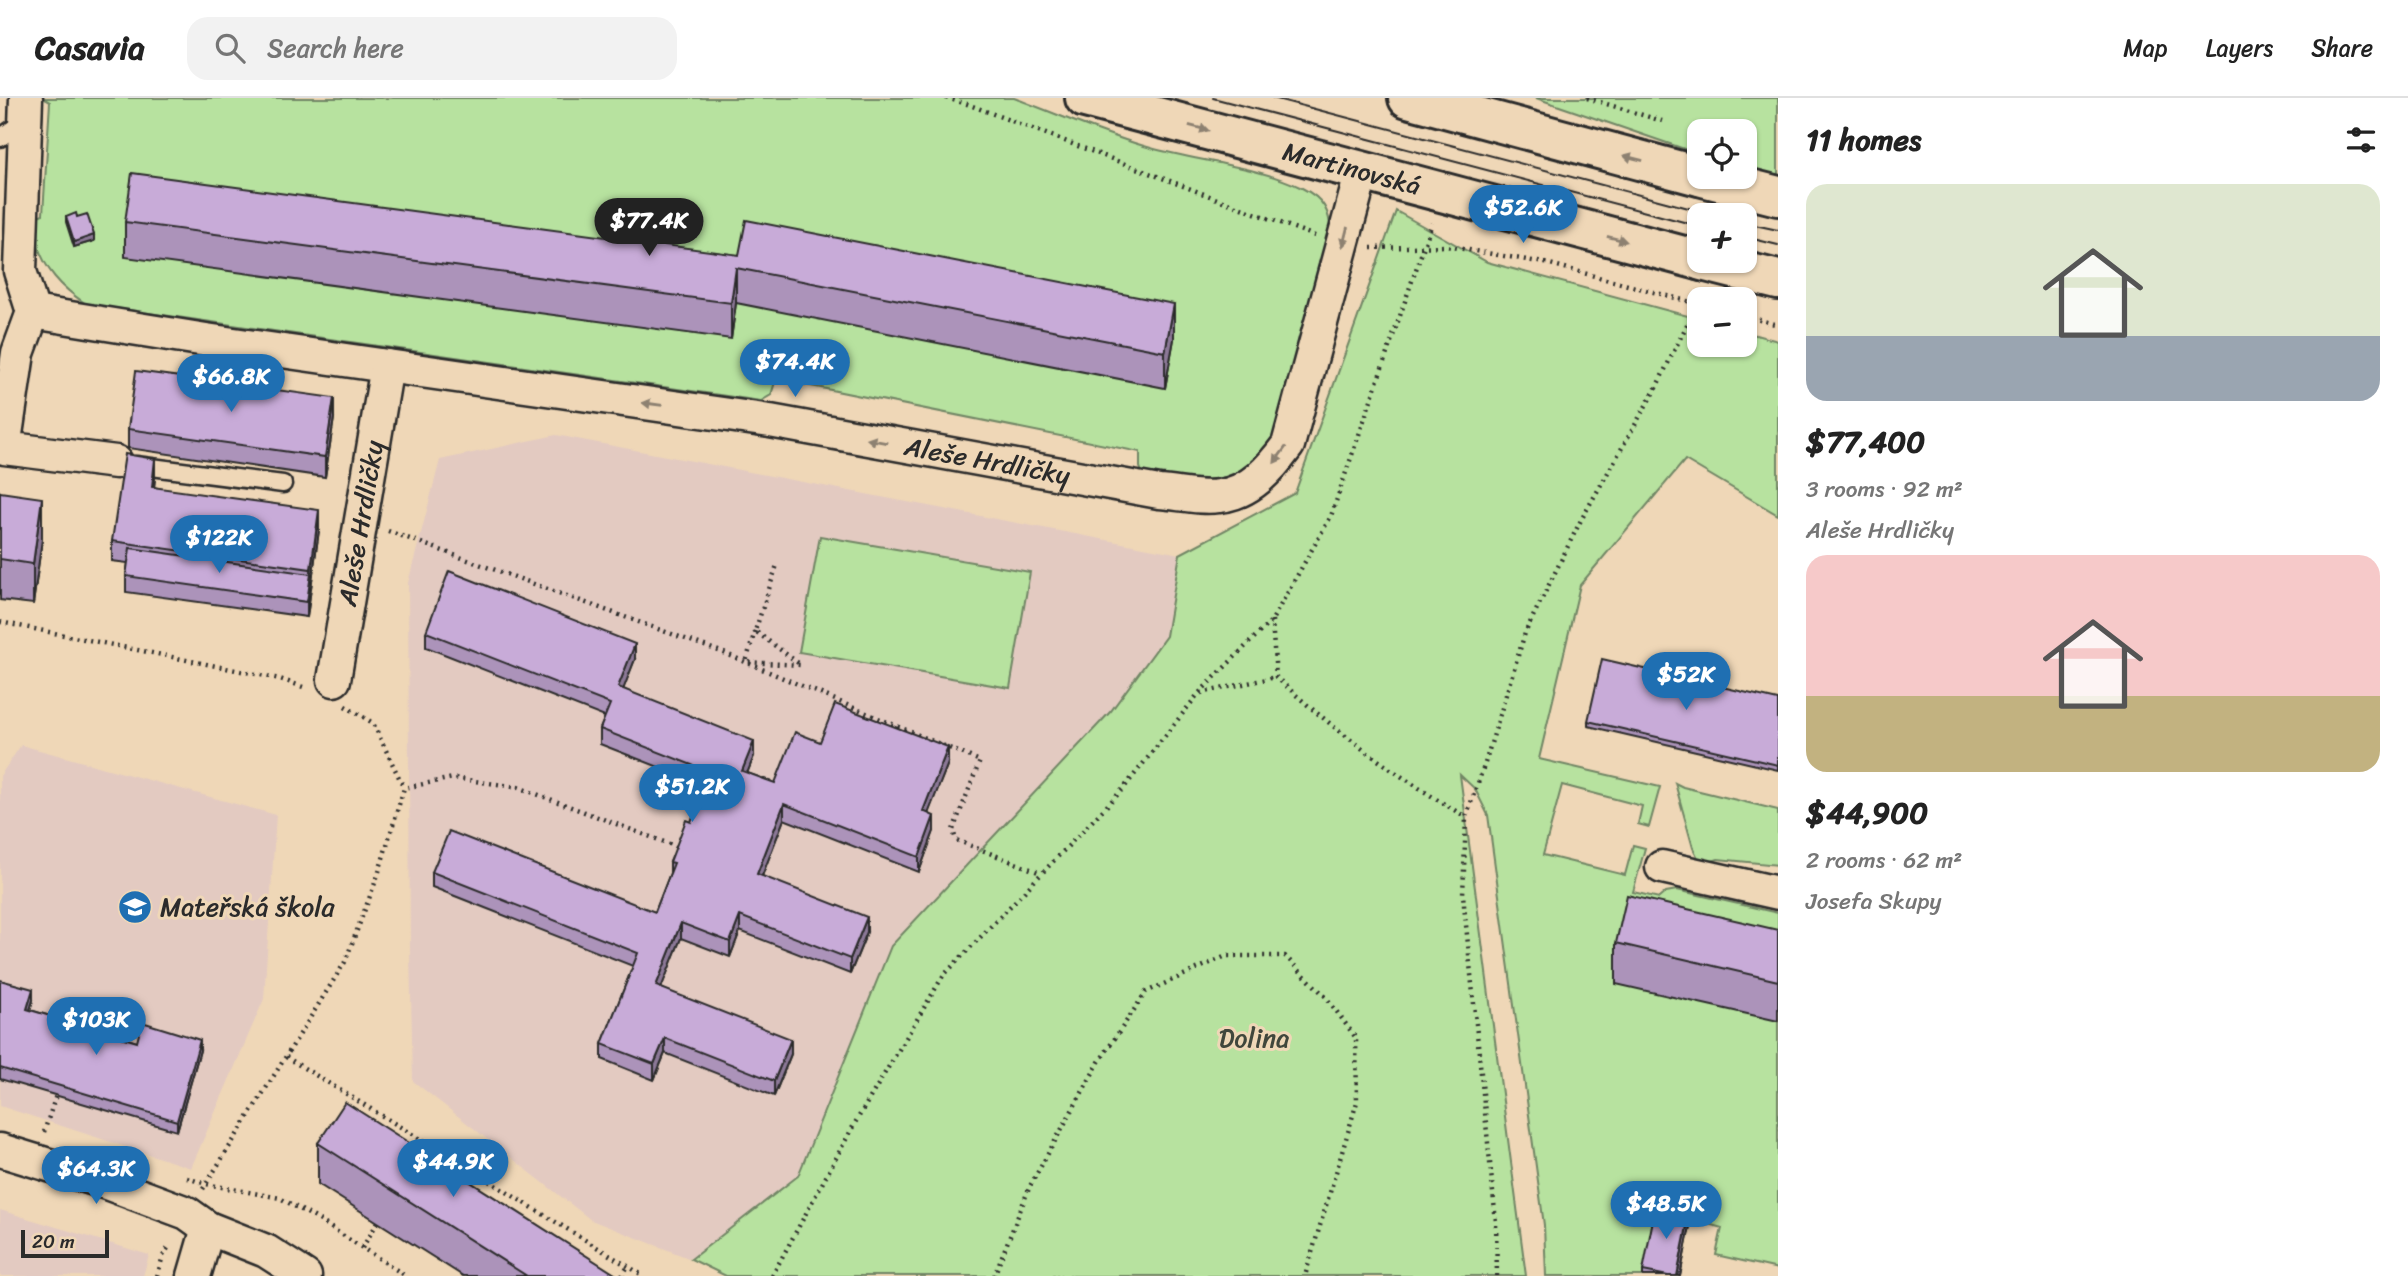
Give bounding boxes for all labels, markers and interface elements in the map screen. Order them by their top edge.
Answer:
search box [187,17,677,80]
text: Casavia [35,19,145,77]
text: Search here [267,25,404,71]
text: Map [2123,27,2168,69]
text: Layers [2206,27,2273,69]
text: Share [2311,27,2373,69]
icon: search [211,29,249,67]
text: 11 homes [1806,113,1921,167]
map controls [1687,119,1757,357]
button: locate [1687,119,1757,189]
icon: filters [2342,121,2380,159]
one-way arrow [1188,123,1210,134]
street label: Martinovská [1278,128,1426,209]
one-way arrow [1622,152,1644,163]
pin: $52.6K [1466,186,1580,245]
text: $52.6K [1485,187,1561,228]
pin: $77.4K [592,198,706,258]
text: $77.4K [610,200,688,241]
button: + [1687,203,1757,273]
one-way arrow [1339,227,1350,249]
icon: home [2030,230,2156,356]
one-way arrow [1607,234,1629,245]
button: − [1687,287,1757,357]
pin: $74.4K [738,340,852,399]
text: $74.4K [756,341,834,382]
pin: $66.8K [174,354,288,414]
text: $66.8K [193,356,269,397]
one-way arrow [641,399,663,410]
text: $77,400 [1806,415,1925,469]
street label: Aleše Hrdličky [900,423,1075,498]
one-way arrow [866,435,888,446]
street label: Aleše Hrdličky [324,436,397,611]
one-way arrow [1273,446,1287,464]
text: 3 rooms · 92 m² [1806,469,1963,510]
text: Aleše Hrdličky [1806,510,1954,551]
pin: $122K [170,516,268,575]
text: $122K [186,517,252,558]
icon: home [2030,601,2156,727]
pin: $52K [1645,652,1727,712]
text: $52K [1658,654,1714,695]
pin: $51.2K [635,764,749,824]
text: $51.2K [655,766,729,807]
text: $44,900 [1806,786,1928,840]
text: 2 rooms · 62 m² [1806,840,1962,881]
text: Josefa Skupy [1806,881,1941,922]
place label: Mateřská škola [160,884,336,930]
school or university icon: Mateřská škola [116,888,154,926]
pin: $103K [47,998,145,1057]
text: $103K [63,999,129,1040]
park label: Dolina [1219,1015,1289,1061]
pin: $44.9K [396,1140,510,1199]
text: $44.9K [413,1141,493,1182]
pin: $64.3K [39,1146,153,1206]
text: $64.3K [58,1148,134,1189]
pin: $48.5K [1609,1182,1723,1241]
text: $48.5K [1627,1183,1705,1224]
text: 20 m [32,1225,75,1258]
scale bar [21,1227,108,1259]

